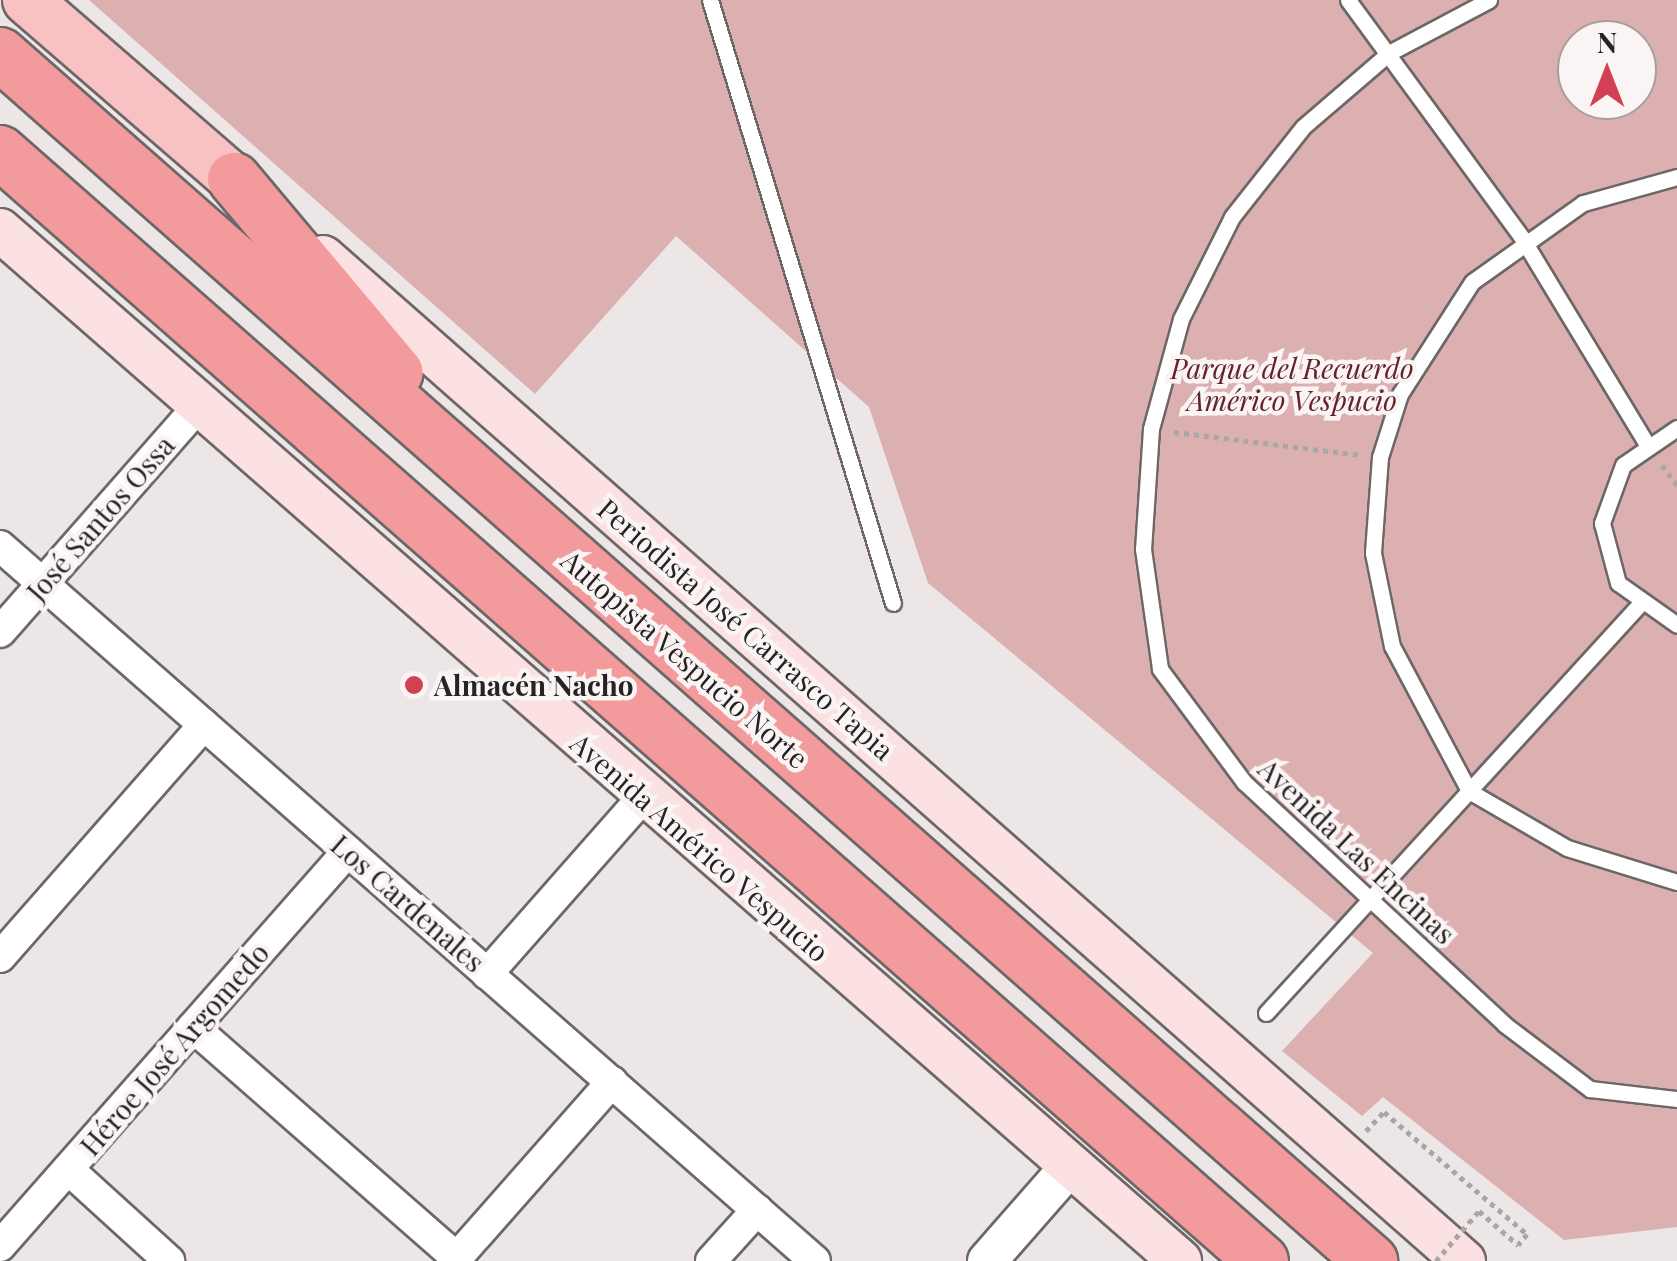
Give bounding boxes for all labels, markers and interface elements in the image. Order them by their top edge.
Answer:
north arrow [1557,20,1657,120]
text: N [1597,23,1617,60]
park label: Parque del Recuerdo Américo Vespucio [1170,351,1414,417]
street label: José Santos Ossa [19,429,181,607]
street label: Periodista José Carrasco Tapia [591,491,901,767]
street label: Autopista Vespucio Norte [555,542,815,776]
place label: Almacén Nacho [434,668,634,702]
marker: Almacén Nacho [403,674,425,696]
street label: Avenida Américo Vespucio [563,725,837,969]
street label: Avenida Las Encinas [1252,751,1462,951]
street label: Los Cardenales [325,827,491,979]
street label: Héroe José Argomedo [72,936,276,1162]

